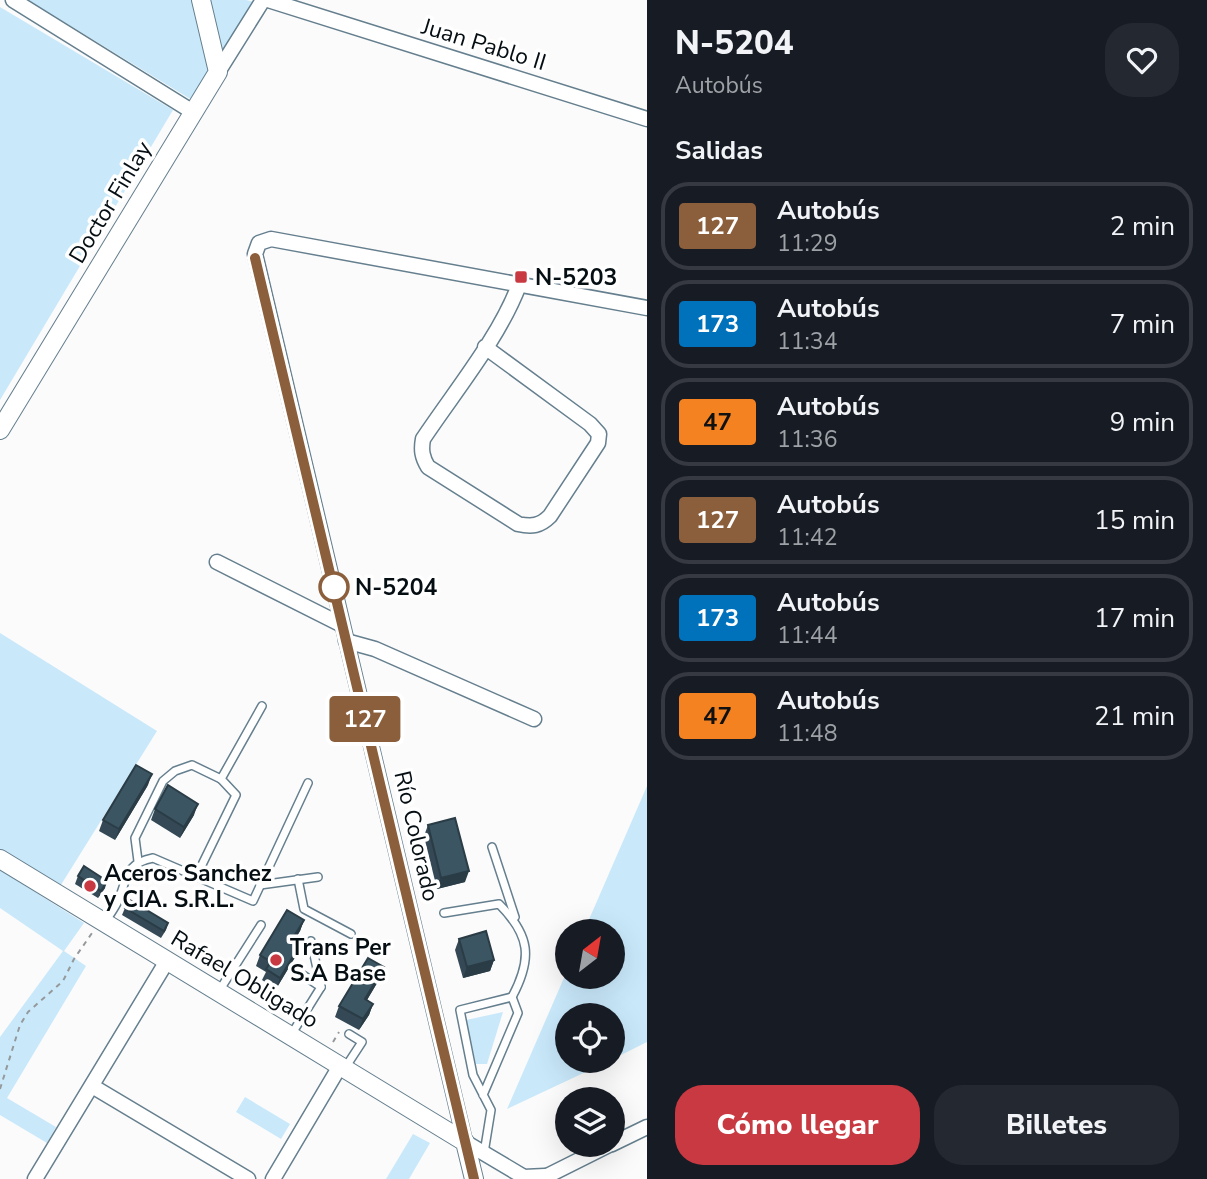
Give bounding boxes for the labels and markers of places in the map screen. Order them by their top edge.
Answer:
place label: N-5203 [535,262,617,293]
marker: N-5203 [513,269,529,285]
marker: N-5204 [319,572,349,602]
place label: N-5204 [355,572,438,603]
place label: Aceros Sanchez y CIA. S.R.L. [103,858,272,915]
marker: Aceros Sanchez y CIA. S.R.L. [82,878,98,894]
place label: Trans Per S.A Base [290,932,391,989]
marker: Trans Per S.A Base [268,952,284,968]

